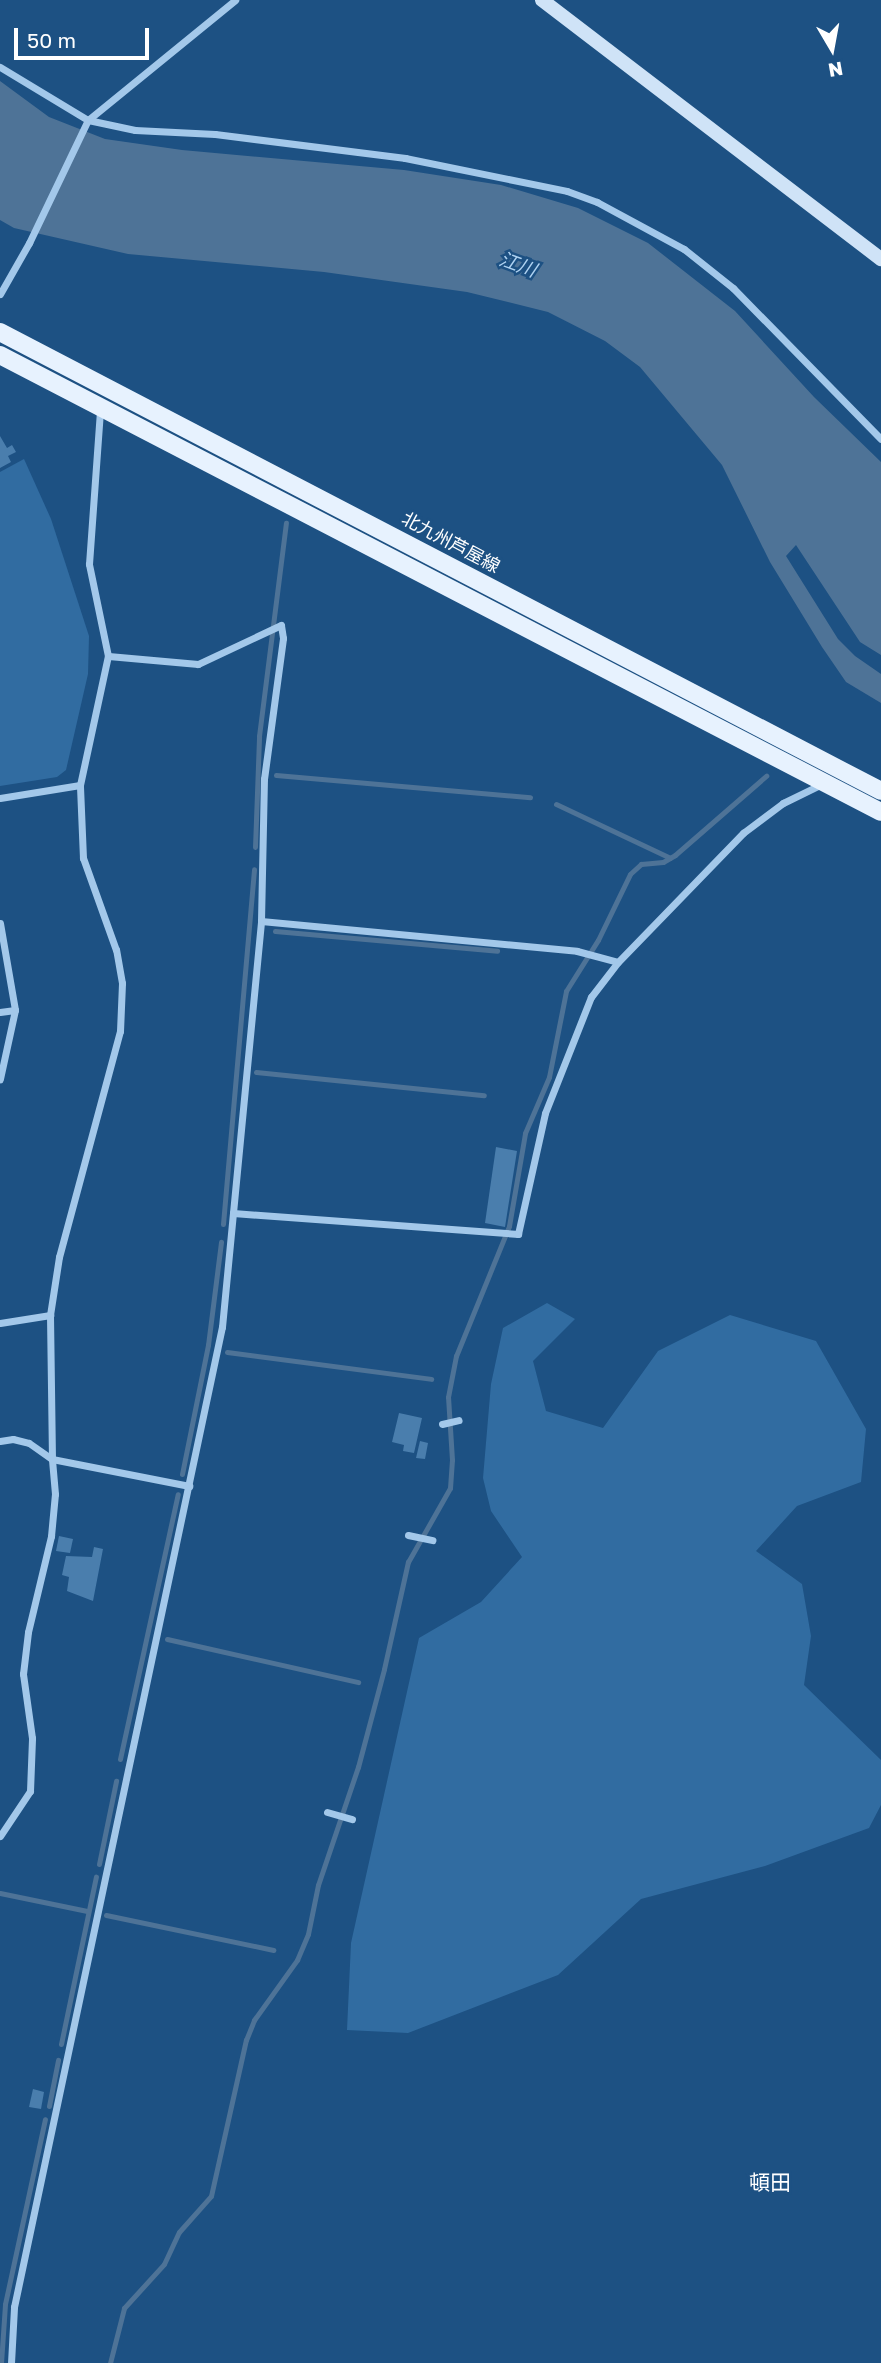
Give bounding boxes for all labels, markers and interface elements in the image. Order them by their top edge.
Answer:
scale bar [18,14,152,58]
north arrow [797,14,867,84]
text: 50 m [27,27,76,53]
text: N [827,58,845,83]
water label: 江川 [496,247,540,281]
street label: 北九州芦屋線 [398,507,504,577]
district label: 頓田 [749,2169,791,2195]

